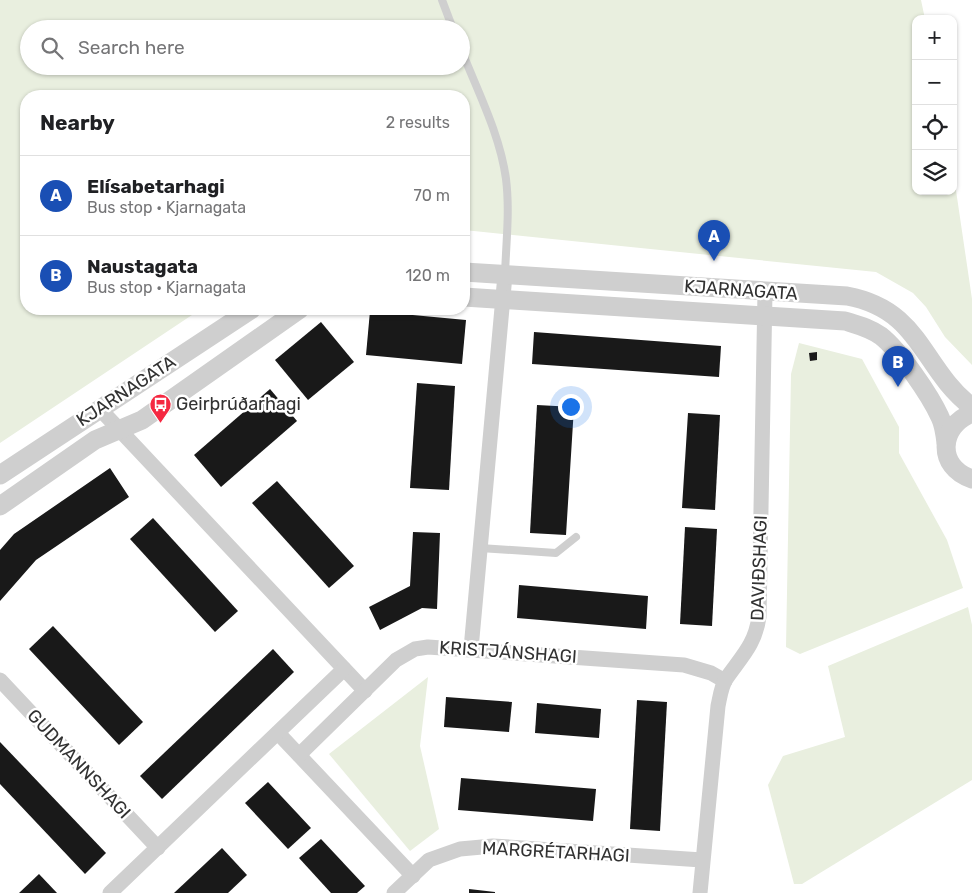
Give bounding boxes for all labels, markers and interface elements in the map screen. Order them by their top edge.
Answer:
map controls [912,15,957,195]
button: + [912,15,957,60]
search box [20,20,470,75]
icon: search [38,34,66,62]
text: Search here [78,36,185,59]
button: − [912,60,957,105]
button: locate [912,105,957,150]
text: Nearby [40,110,115,135]
text: 2 results [386,113,450,132]
button: layers [912,150,957,195]
text: Elísabetarhagi [87,175,225,198]
text: A [50,186,62,205]
text: 70 m [413,186,450,205]
text: Bus stop · Kjarnagata [87,198,246,217]
pin: A [698,220,730,261]
text: Naustagata [87,255,198,278]
text: B [50,266,62,285]
text: 120 m [405,266,450,285]
street label: KJARNAGATA [683,275,799,305]
text: Bus stop · Kjarnagata [87,278,246,297]
pin: B [882,346,914,387]
street label: KJARNAGATA [72,351,180,431]
bus stop icon: Geirþrúðarhagi [148,392,172,423]
place label: Geirþrúðarhagi [176,393,301,415]
your location [558,394,584,420]
street label: DAVIÐSHAGI [746,515,772,621]
street label: KRISTJÁNSHAGI [439,636,577,668]
street label: GUDMANNSHAGI [23,705,135,823]
street label: MARGRÉTARHAGI [482,837,630,867]

